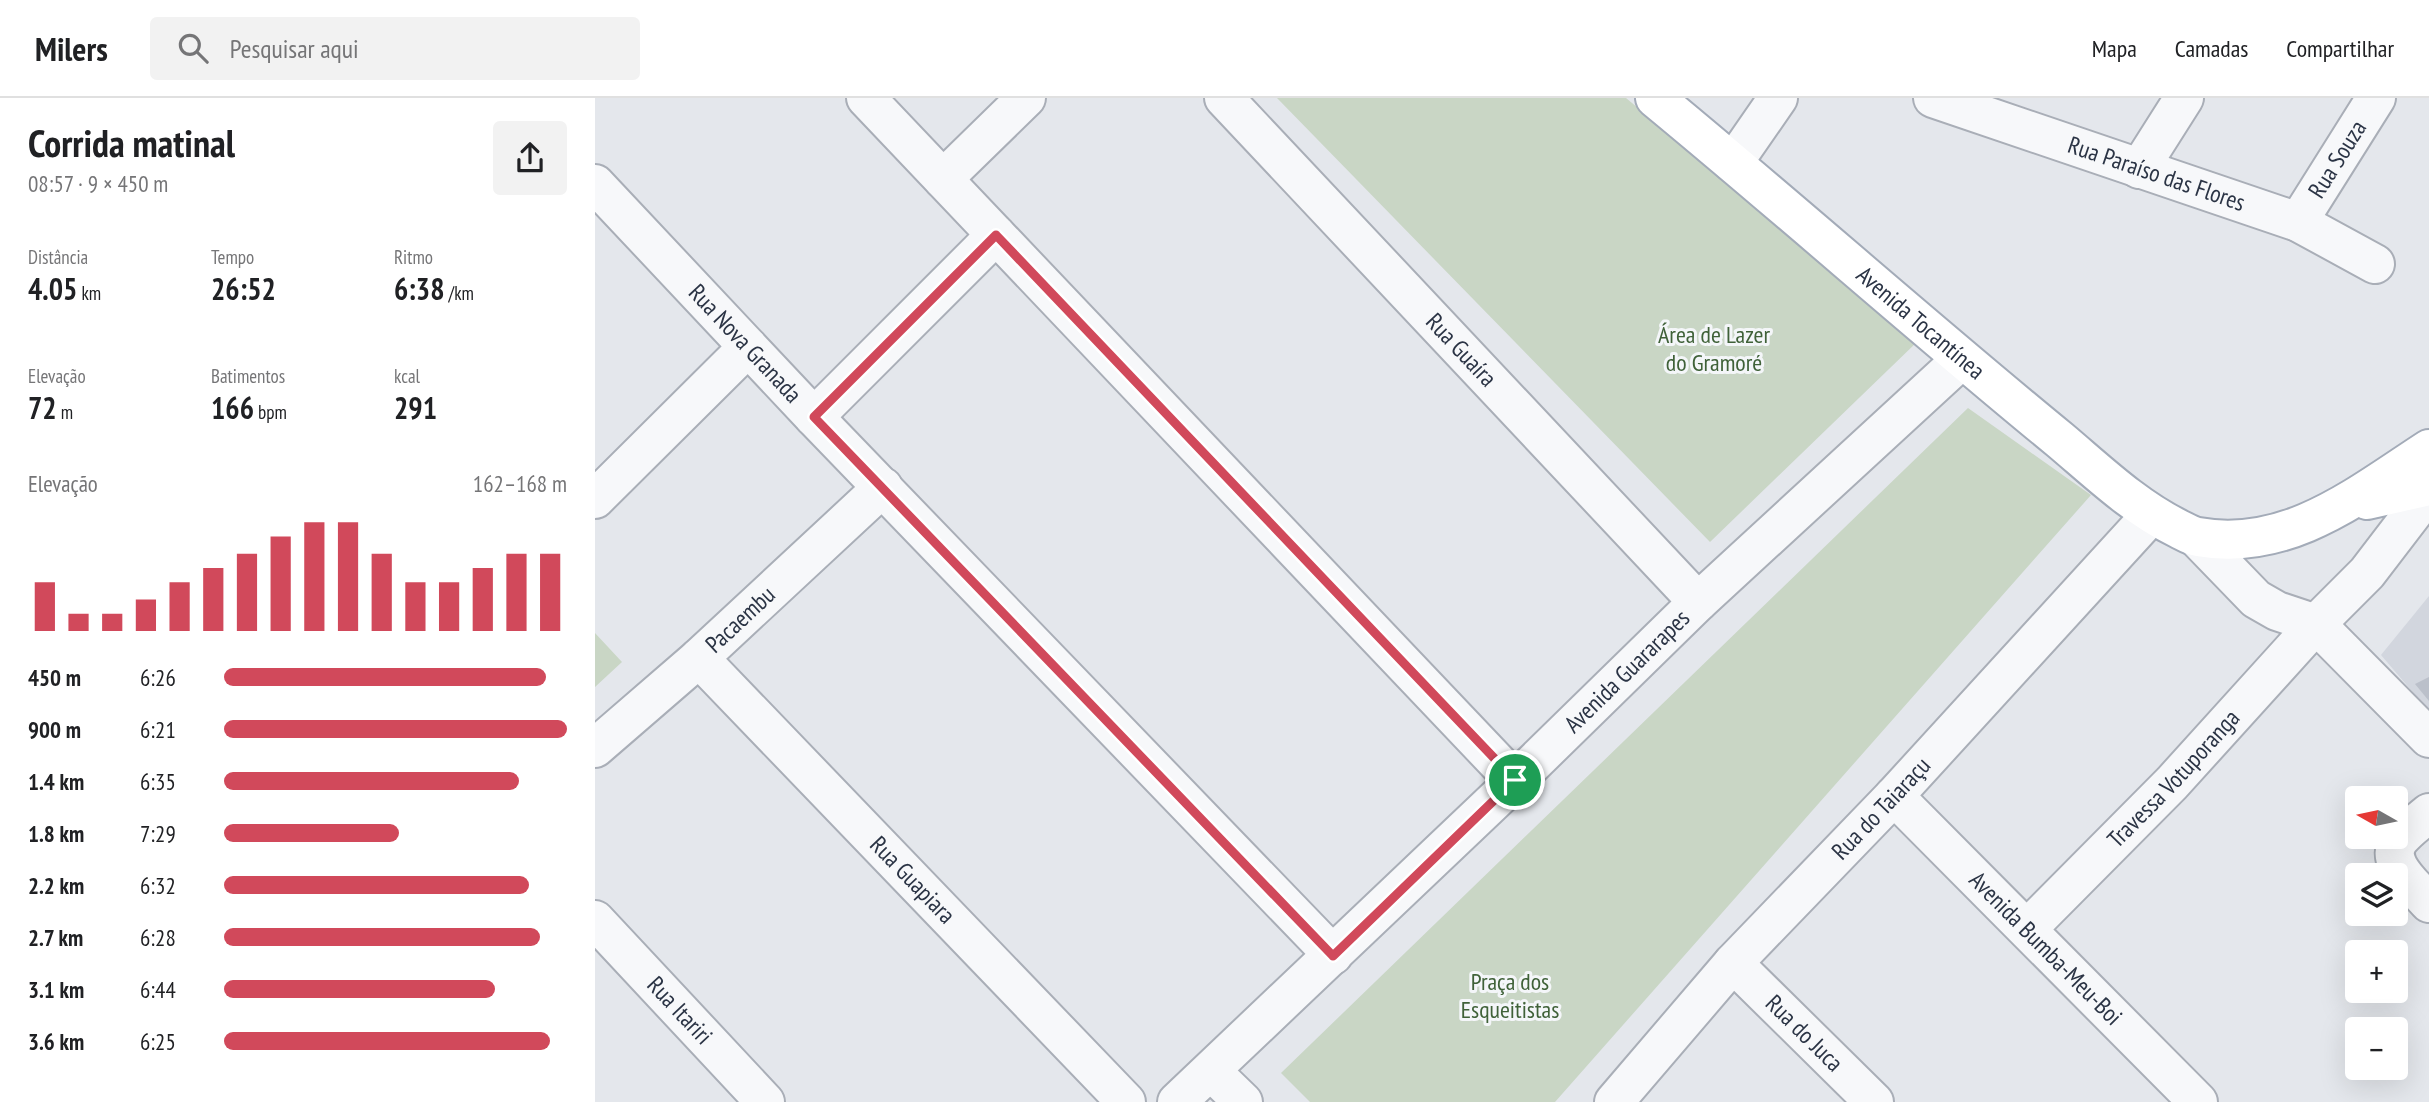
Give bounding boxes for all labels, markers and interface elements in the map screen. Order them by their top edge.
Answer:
search box [150,17,640,80]
text: Milers [35,27,108,70]
icon: search [174,29,212,67]
text: Pesquisar aqui [230,32,359,65]
text: Mapa [2092,33,2137,64]
text: Camadas [2175,33,2248,64]
text: Compartilhar [2286,33,2394,64]
street label: Rua Souza [2301,114,2373,204]
text: Corrida matinal [28,118,235,167]
button: share [493,121,567,195]
street label: Rua Paraíso das Flores [2064,129,2249,218]
text: 08:57 · 9 × 450 m [28,169,168,198]
text: Distância [28,245,88,269]
text: Tempo [211,245,254,269]
text: Ritmo [394,245,433,269]
street label: Avenida Tocantínea [1850,259,1991,386]
text: 4.05 [28,269,77,308]
text: 26:52 [211,269,276,308]
text: 6:38 [394,269,445,308]
street label: Rua Nova Granada [682,277,809,409]
text: km [77,281,101,305]
text: /km [445,281,474,305]
street label: Rua Guaíra [1419,306,1503,393]
park label: Área de Lazer do Gramoré [1658,319,1770,378]
text: Elevação [28,364,86,388]
text: Batimentos [211,364,285,388]
text: kcal [394,364,420,388]
text: 72 [28,388,57,427]
text: 166 [211,388,254,427]
text: 291 [394,388,437,427]
text: m [57,400,73,424]
text: bpm [254,400,287,424]
text: Elevação [28,469,98,498]
text: 162–168 m [473,469,567,498]
street label: Pacaembu [699,579,781,659]
street label: Avenida Guararapes [1558,603,1696,739]
text: 450 m [28,663,81,692]
text: 6:26 [140,663,176,692]
street label: Travessa Votuporanga [2100,703,2246,854]
text: 900 m [28,715,81,744]
text: 6:21 [140,715,176,744]
pin [1485,750,1545,810]
street label: Rua do Taiaraçu [1825,750,1937,866]
icon: arrive [1496,761,1534,799]
text: 1.4 km [28,767,84,796]
text: 6:35 [140,767,176,796]
north arrow [2345,786,2408,849]
map controls [2345,786,2408,1080]
text: 1.8 km [28,819,84,848]
text: 7:29 [140,819,176,848]
street label: Rua Guapiara [864,829,962,930]
button: layers [2345,863,2408,926]
street label: Avenida Bumba-Meu-Boi [1963,865,2129,1032]
text: 2.2 km [28,871,84,900]
text: 6:32 [140,871,176,900]
text: 2.7 km [28,923,83,952]
text: 6:28 [140,923,176,952]
button: + [2345,940,2408,1003]
park label: Praça dos Esqueitistas [1461,966,1559,1025]
street label: Rua Itariri [641,970,719,1051]
text: 3.1 km [28,975,84,1004]
text: 6:44 [140,975,176,1004]
street label: Rua do Juca [1759,988,1850,1078]
button: − [2345,1017,2408,1080]
text: 3.6 km [28,1027,84,1056]
text: 6:25 [140,1027,176,1056]

